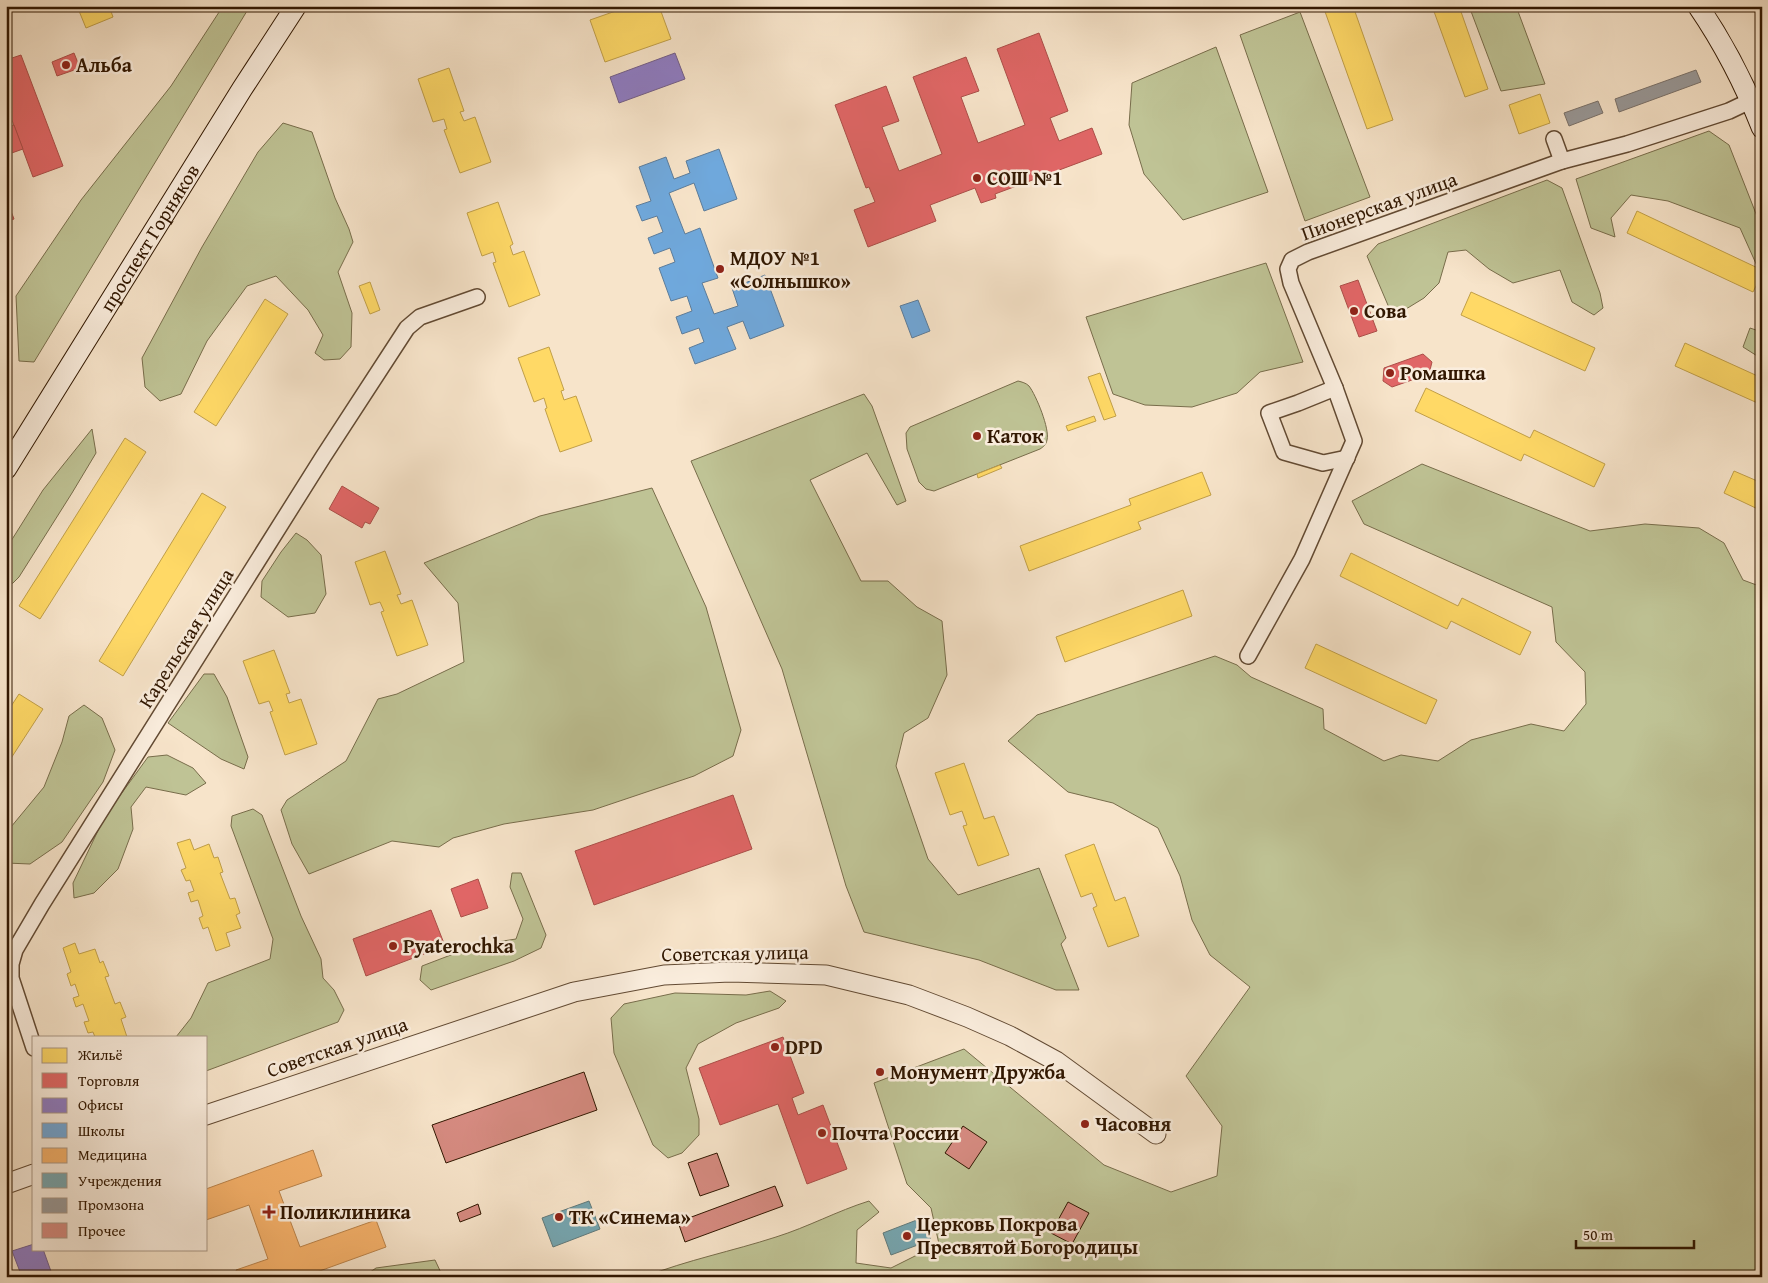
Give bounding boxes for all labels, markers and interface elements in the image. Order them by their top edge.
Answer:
place label: Альба [76,50,133,79]
marker: Альба [60,59,72,71]
street label: проспект Горняков [92,158,206,317]
place label: СОШ №1 [987,163,1063,192]
street label: Пионерская улица [1297,164,1461,247]
marker: СОШ №1 [971,172,983,184]
place label: МДОУ №1 «Солнышко» [730,243,851,295]
marker: МДОУ №1 «Солнышко» [714,263,726,275]
place label: Сова [1364,296,1407,325]
marker: Сова [1348,305,1360,317]
place label: Ромашка [1400,358,1486,387]
marker: Ромашка [1384,367,1396,379]
place label: Каток [987,421,1044,450]
marker: Каток [971,430,983,442]
street label: Карельская улица [131,562,240,713]
place label: Pyaterochka [403,931,515,960]
street label: Советская улица [661,937,809,968]
marker: Pyaterochka [387,940,399,952]
street label: Советская улица [263,1009,412,1084]
place label: DPD [785,1032,823,1061]
legend [32,1036,208,1250]
marker: DPD [769,1041,781,1053]
text: Жильё [77,1044,123,1065]
place label: Монумент Дружба [890,1057,1066,1086]
marker: Монумент Дружба [874,1066,886,1078]
text: Торговля [78,1070,140,1091]
text: Офисы [78,1094,124,1115]
place label: Часовня [1095,1109,1172,1138]
place label: Почта России [832,1118,960,1147]
marker: Часовня [1079,1118,1091,1130]
text: Школы [78,1120,125,1141]
marker: Почта России [816,1127,828,1139]
text: Медицина [78,1144,148,1165]
text: Учреждения [78,1170,162,1191]
text: Промзона [78,1194,145,1215]
place label: Поликлиника [280,1197,411,1226]
place label: ТК «Синема» [569,1202,691,1231]
marker: Поликлиника [262,1205,276,1219]
place label: Церковь Покрова Пресвятой Богородицы [917,1209,1139,1261]
marker: ТК «Синема» [553,1211,565,1223]
scale bar [1576,1218,1693,1250]
text: Прочее [78,1220,126,1241]
text: 50 m [1583,1224,1614,1245]
marker: Церковь Покрова Пресвятой Богородицы [901,1230,913,1242]

